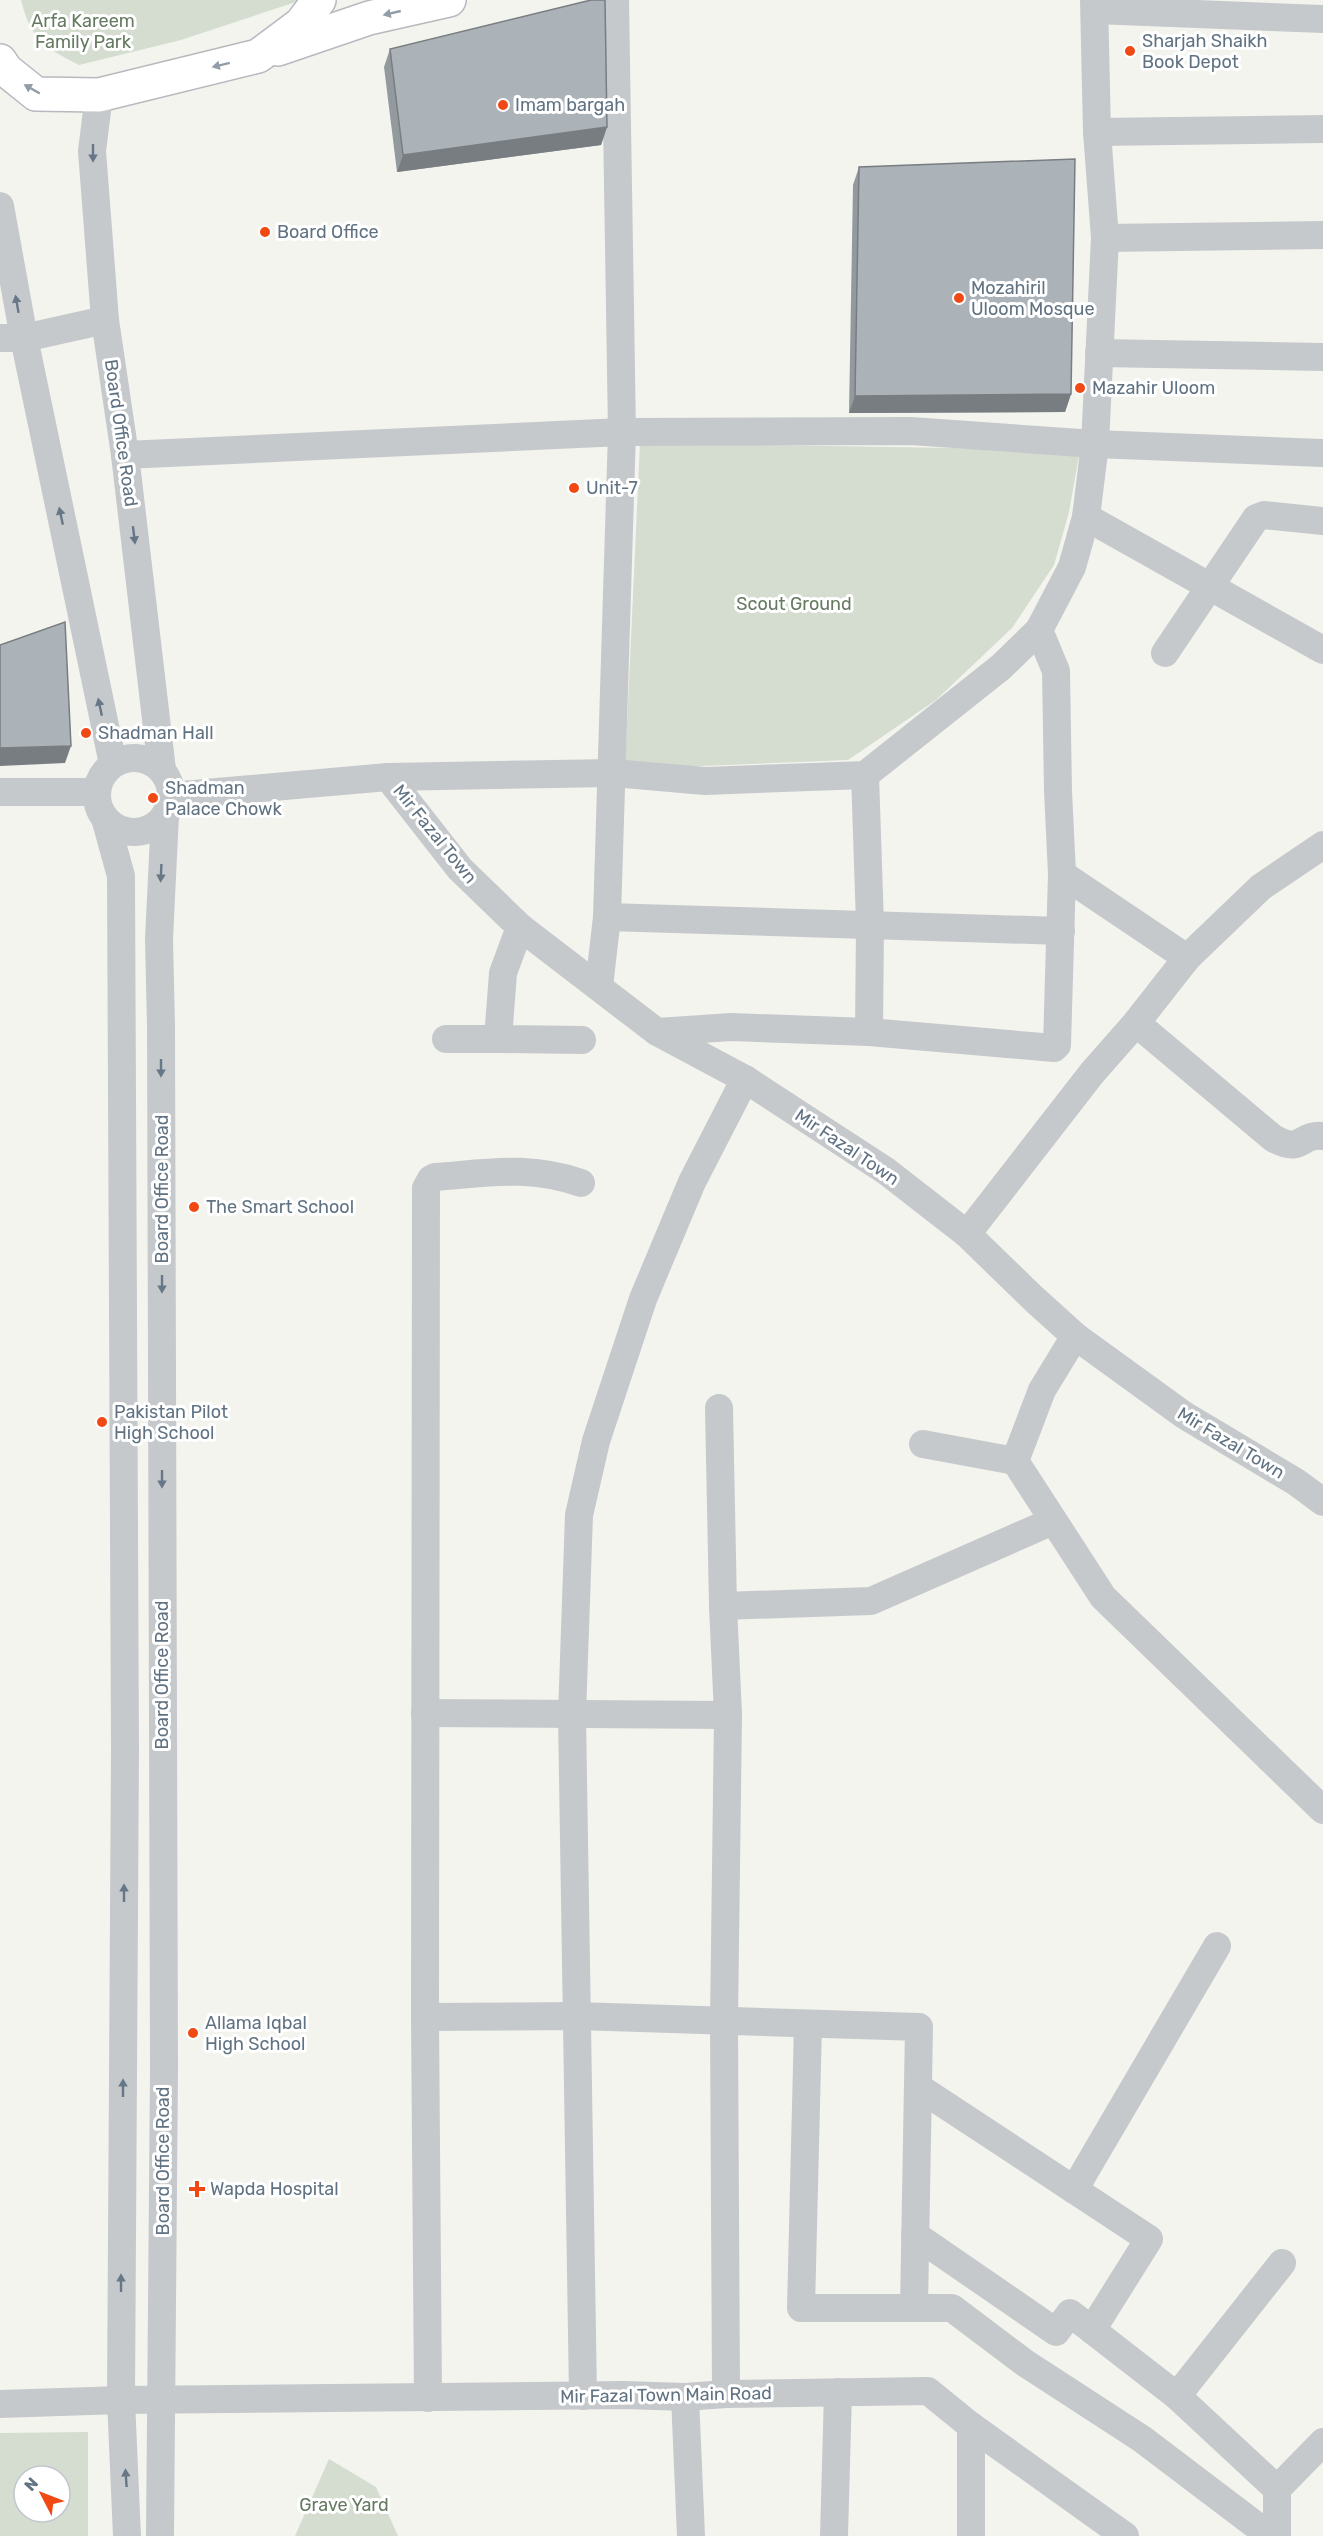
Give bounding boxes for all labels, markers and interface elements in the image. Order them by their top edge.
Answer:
one-way arrow [382,9,401,18]
park label: Arfa Kareem Family Park [31,10,135,53]
place label: Sharjah Shaikh Book Depot [1142,30,1268,73]
marker: Sharjah Shaikh Book Depot [1123,44,1137,58]
one-way arrow [212,61,231,71]
one-way arrow [23,84,40,94]
place label: Imam bargah [515,94,625,116]
marker: Imam bargah [496,98,510,112]
one-way arrow [88,144,98,163]
place label: Board Office [277,221,379,243]
marker: Board Office [258,225,272,239]
place label: Mozahiril Uloom Mosque [971,277,1095,320]
marker: Mozahiril Uloom Mosque [952,291,966,305]
one-way arrow [13,294,22,313]
street label: Board Office Road [100,358,142,508]
place label: Mazahir Uloom [1092,377,1215,399]
marker: Mazahir Uloom [1073,381,1087,395]
place label: Unit-7 [586,477,638,499]
marker: Unit-7 [567,481,581,495]
one-way arrow [55,507,65,525]
one-way arrow [129,526,139,545]
park label: Scout Ground [736,593,852,615]
one-way arrow [95,697,104,716]
place label: Shadman Hall [98,722,214,744]
marker: Shadman Hall [79,726,93,740]
place label: Shadman Palace Chowk [165,777,283,820]
street label: Mir Fazal Town [388,780,482,888]
marker: Shadman Palace Chowk [146,791,160,805]
one-way arrow [156,864,165,883]
one-way arrow [156,1058,166,1077]
street label: Mir Fazal Town [791,1104,903,1190]
street label: Board Office Road [151,1115,173,1263]
place label: The Smart School [206,1196,354,1218]
marker: The Smart School [187,1200,201,1214]
one-way arrow [157,1274,167,1293]
place label: Pakistan Pilot High School [114,1401,228,1444]
street label: Mir Fazal Town [1173,1402,1289,1484]
marker: Pakistan Pilot High School [95,1415,109,1429]
one-way arrow [157,1469,167,1488]
street label: Board Office Road [151,1601,173,1749]
one-way arrow [119,1883,129,1902]
place label: Allama Iqbal High School [205,2012,307,2055]
marker: Allama Iqbal High School [186,2026,200,2040]
one-way arrow [118,2078,128,2097]
street label: Board Office Road [152,2087,174,2235]
place label: Wapda Hospital [210,2178,339,2200]
marker: Wapda Hospital [188,2180,206,2198]
one-way arrow [117,2273,126,2292]
street label: Mir Fazal Town Main Road [560,2382,772,2408]
north arrow [12,2464,72,2524]
one-way arrow [121,2468,130,2487]
text: N [20,2474,42,2495]
park label: Grave Yard [299,2494,389,2516]

